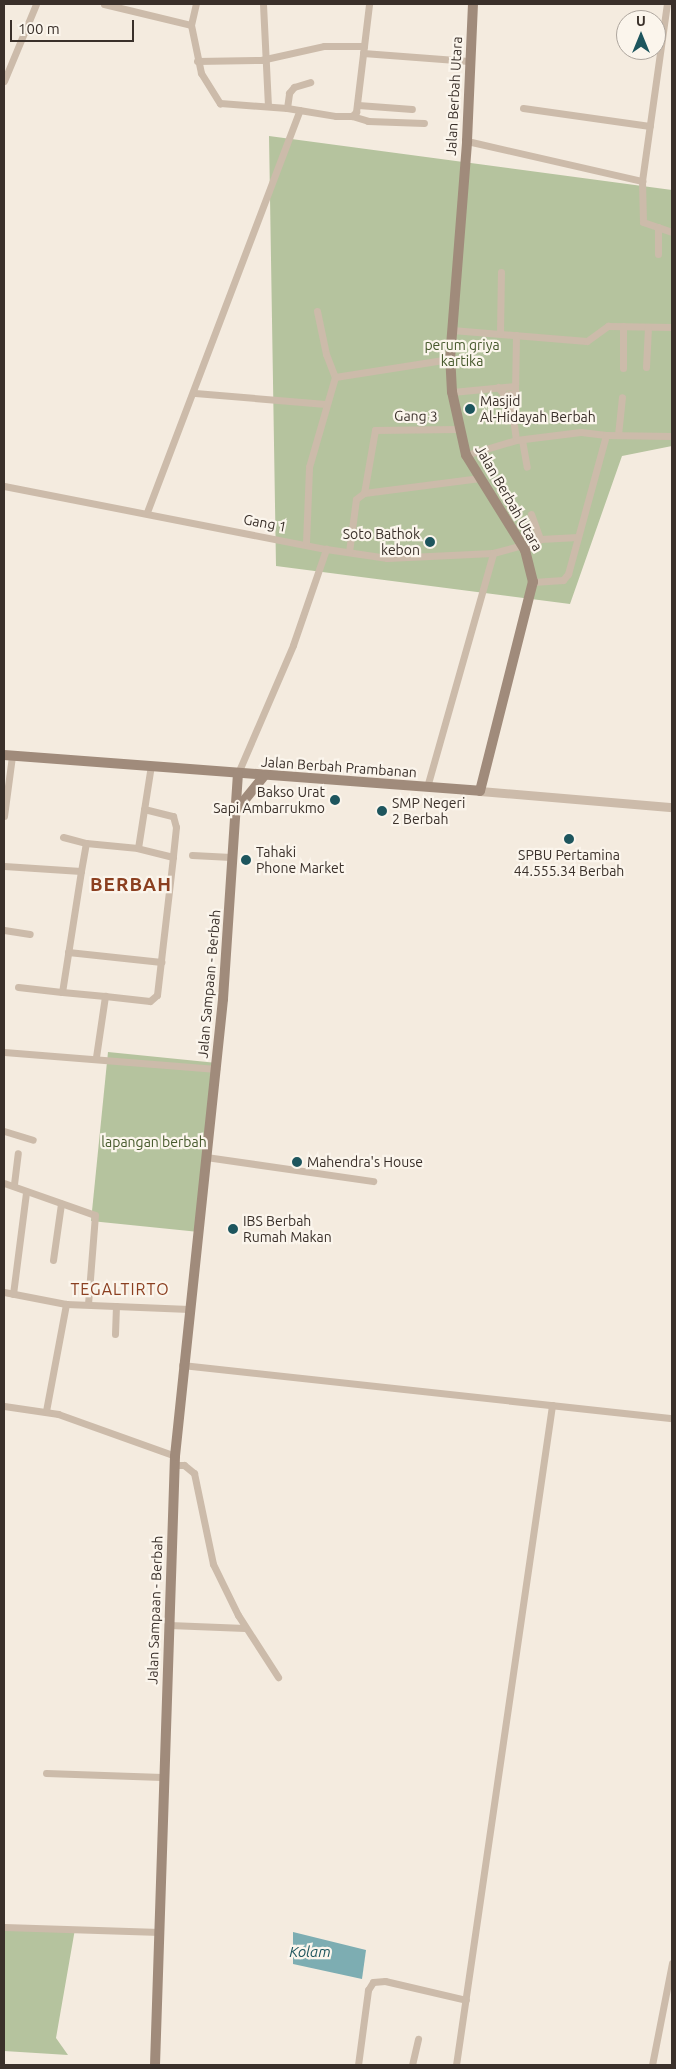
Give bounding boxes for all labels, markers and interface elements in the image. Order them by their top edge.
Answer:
scale bar [12,10,136,42]
north arrow [616,10,666,60]
text: U [636,13,646,29]
text: 100 m [18,20,60,37]
street label: Jalan Berbah Utara [442,36,466,156]
park label: perum griya kartika [424,337,500,370]
place label: Masjid Al-Hidayah Berbah [480,393,596,426]
marker: Masjid Al-Hidayah Berbah [464,403,476,415]
street label: Gang 3 [394,407,438,425]
street label: Jalan Berbah Utara [472,442,546,554]
street label: Gang 1 [242,511,288,535]
place label: Soto Bathok kebon [343,526,420,558]
marker: Soto Bathok kebon [424,536,436,548]
street label: Jalan Berbah Prambanan [261,753,417,781]
place label: Bakso Urat Sapi Ambarrukmo [213,784,325,816]
marker: Bakso Urat Sapi Ambarrukmo [329,794,341,806]
place label: SMP Negeri 2 Berbah [392,795,465,828]
marker: SMP Negeri 2 Berbah [376,805,388,817]
marker: SPBU Pertamina 44.555.34 Berbah [563,833,575,845]
place label: Tahaki Phone Market [256,844,344,876]
place label: SPBU Pertamina 44.555.34 Berbah [514,847,624,880]
marker: Tahaki Phone Market [240,854,252,866]
district label: BERBAH [89,874,173,896]
street label: Jalan Sampaan - Berbah [194,909,224,1059]
park label: lapangan berbah [101,1134,207,1150]
place label: Mahendra's House [307,1154,423,1170]
marker: Mahendra's House [291,1156,303,1168]
place label: IBS Berbah Rumah Makan [243,1213,332,1246]
marker: IBS Berbah Rumah Makan [227,1223,239,1235]
district label: TEGALTIRTO [69,1279,171,1299]
street label: Jalan Sampaan - Berbah [144,1535,166,1685]
water label: Kolam [289,1943,331,1961]

